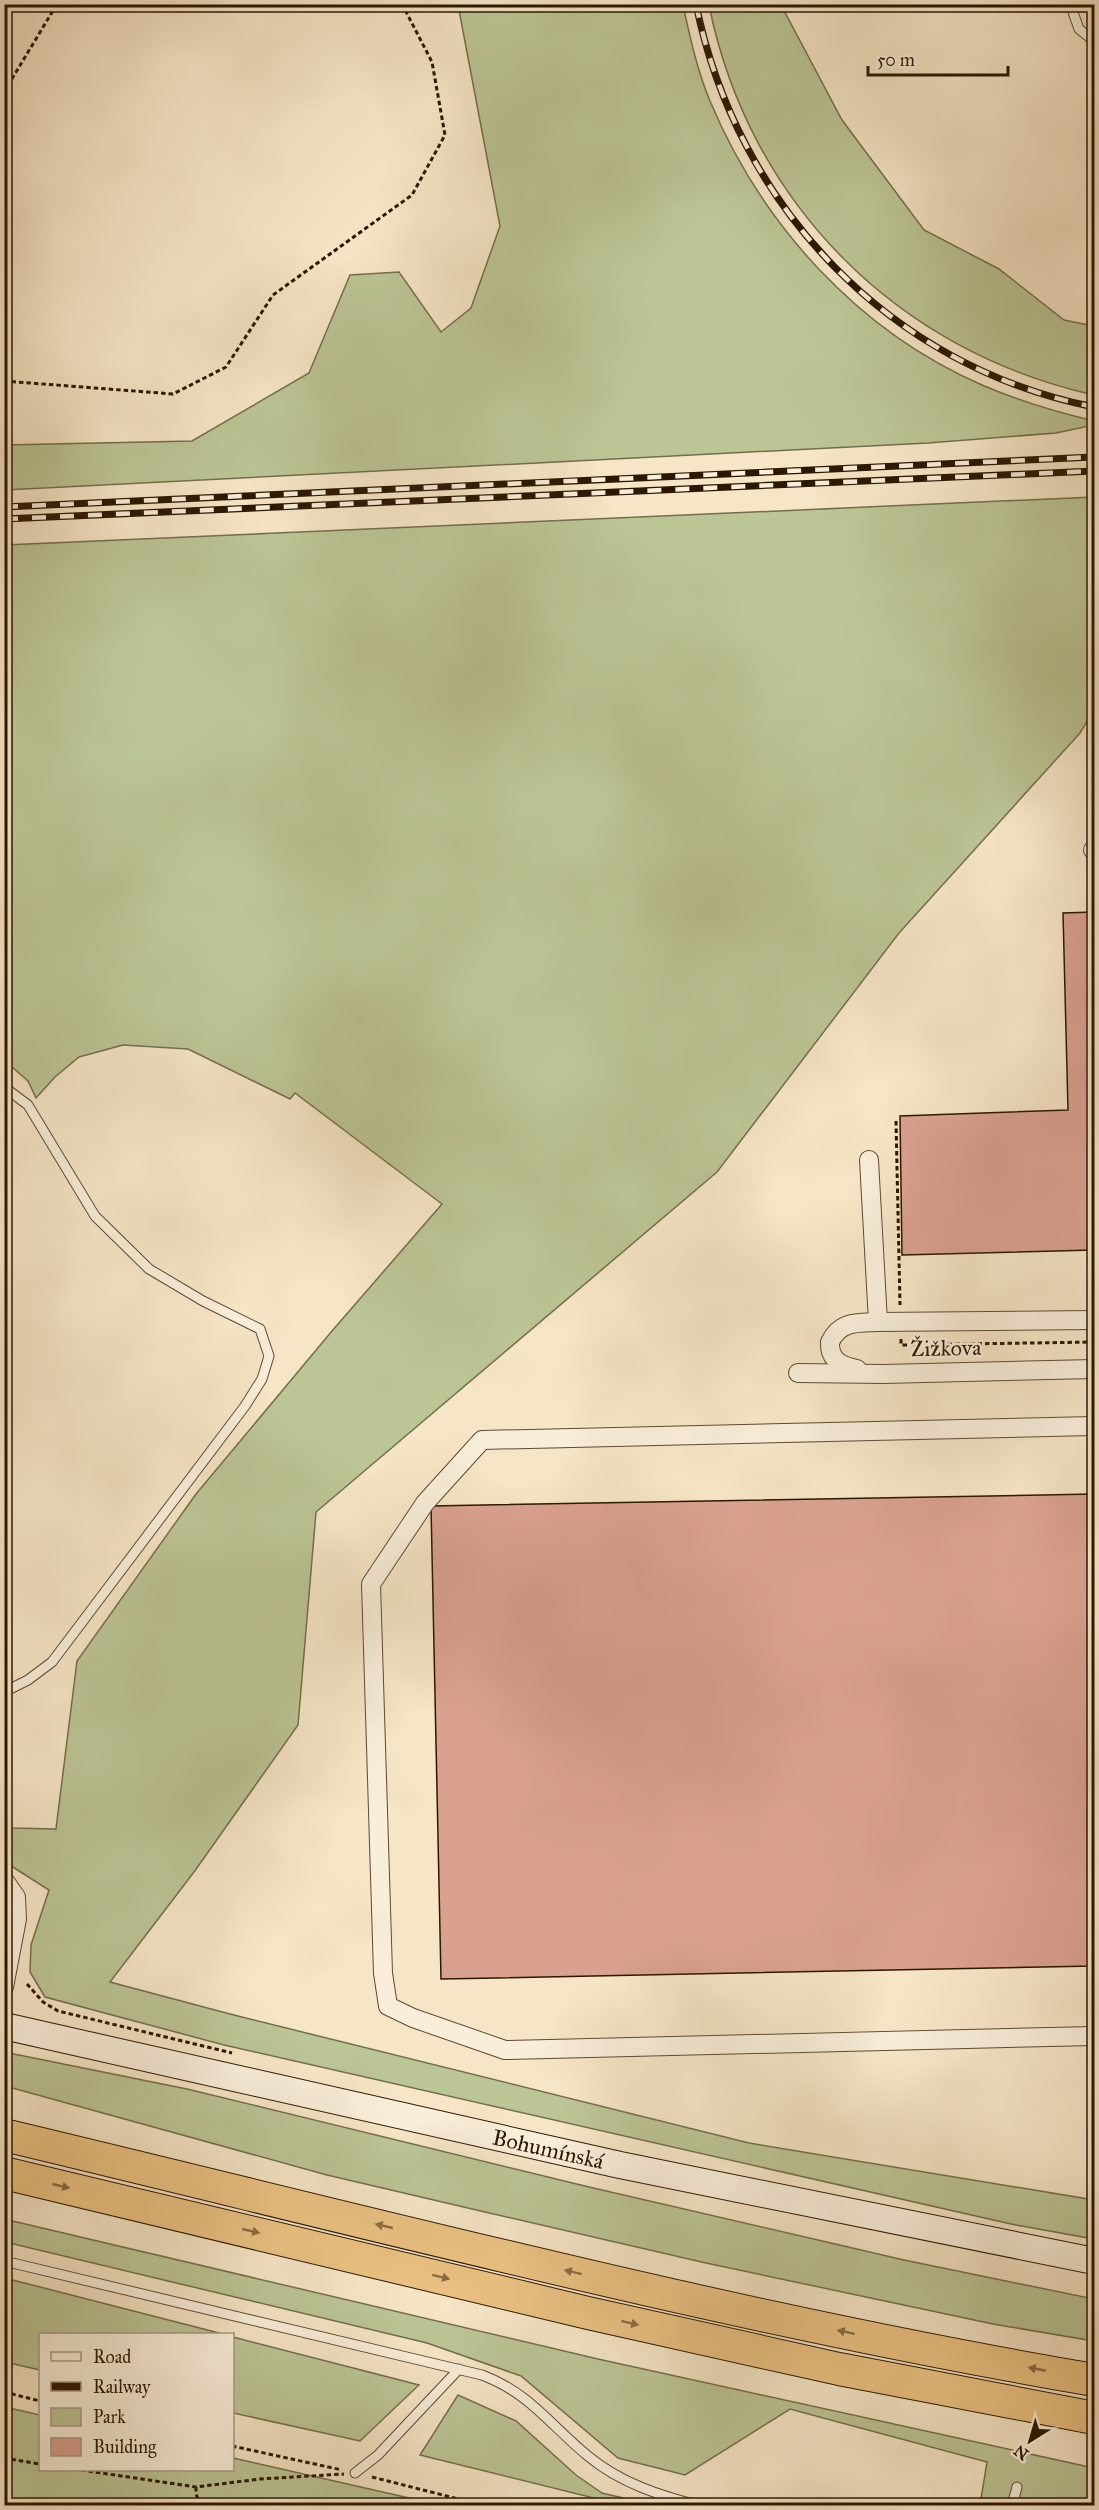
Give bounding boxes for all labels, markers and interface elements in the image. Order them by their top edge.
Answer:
scale bar [868,39,1008,77]
text: 50 m [877,49,915,71]
street label: Žižkova [910,1334,982,1362]
street label: Bohumínská [490,2123,607,2175]
one-way arrow [52,2182,71,2192]
one-way arrow [374,2220,393,2230]
one-way arrow [242,2227,260,2237]
one-way arrow [564,2266,582,2276]
one-way arrow [432,2272,450,2282]
one-way arrow [621,2318,640,2328]
one-way arrow [836,2327,855,2336]
legend [39,2333,234,2471]
text: Road [93,2346,131,2368]
one-way arrow [1027,2364,1046,2373]
text: Railway [93,2376,151,2398]
text: Park [93,2406,126,2428]
north arrow [1000,2411,1060,2471]
text: Building [93,2436,157,2459]
text: N [1010,2441,1032,2464]

